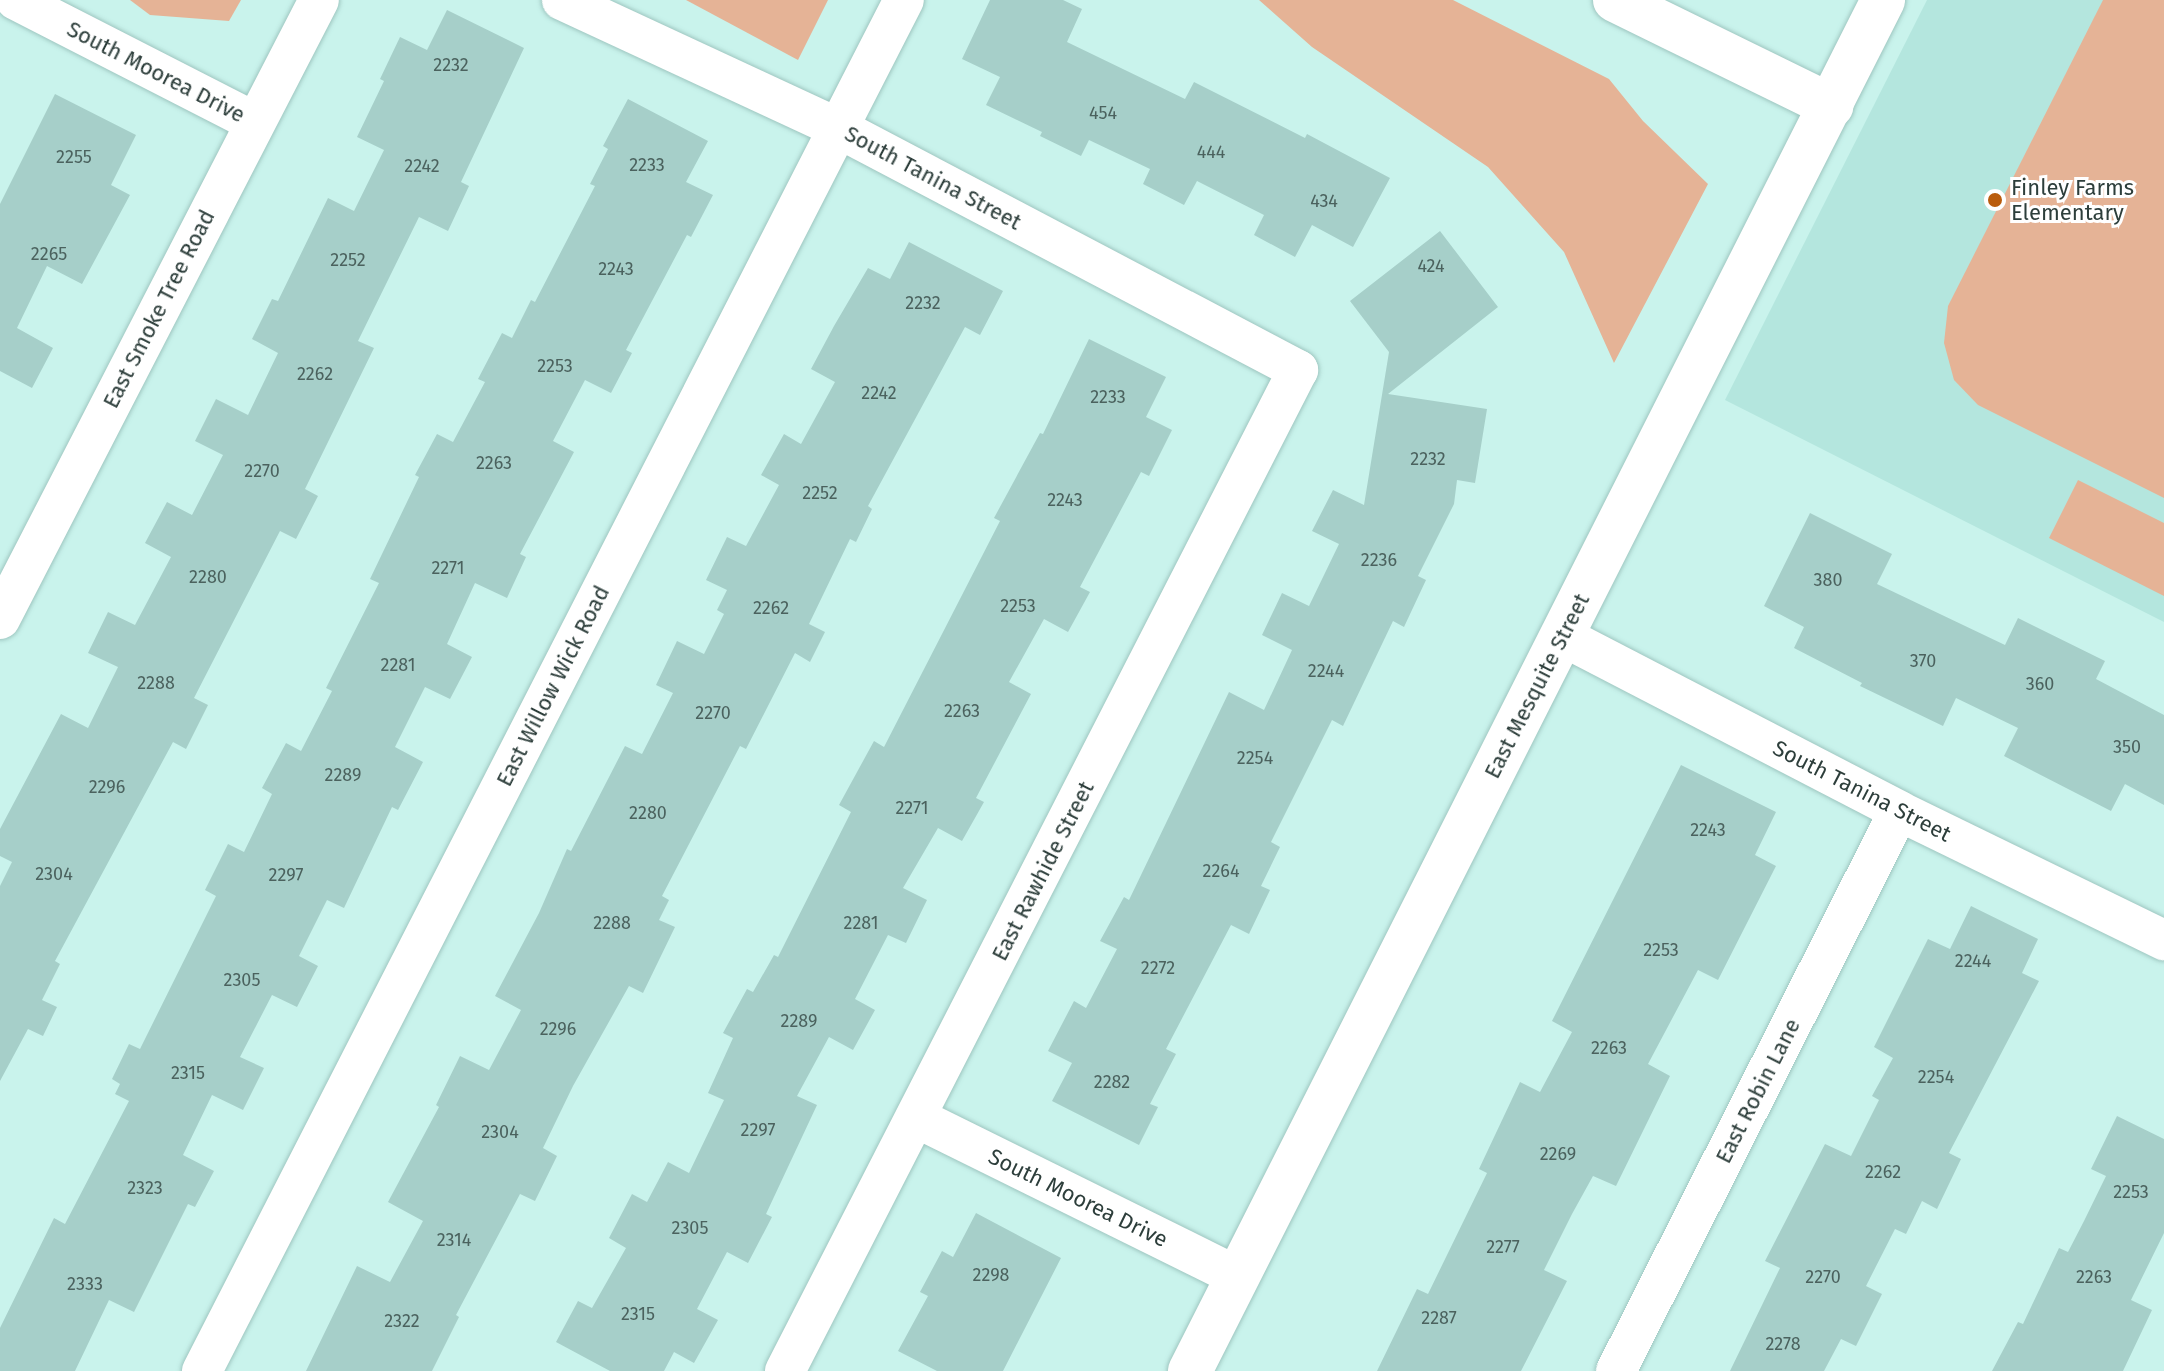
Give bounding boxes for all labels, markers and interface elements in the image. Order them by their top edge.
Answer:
street label: South Moorea Drive [63,16,249,128]
house number: 2232 [433,54,469,76]
house number: 454 [1089,102,1117,124]
street label: South Tanina Street [840,120,1026,236]
house number: 444 [1197,141,1225,163]
house number: 2255 [56,146,92,168]
house number: 2233 [629,154,665,176]
house number: 2242 [404,155,440,177]
place label: Finley Farms Elementary [2011,174,2134,226]
house number: 434 [1310,190,1338,212]
marker: Finley Farms Elementary [1986,191,2004,209]
street label: East Smoke Tree Road [98,205,220,413]
house number: 2265 [31,243,67,265]
house number: 2252 [330,249,366,271]
house number: 424 [1417,255,1445,277]
house number: 2243 [598,258,634,280]
house number: 2232 [905,292,941,314]
house number: 2253 [537,355,573,377]
house number: 2262 [297,363,333,385]
house number: 2242 [861,382,897,404]
house number: 2233 [1090,386,1126,408]
house number: 2232 [1410,448,1446,470]
house number: 2263 [476,452,512,474]
house number: 2270 [244,460,280,482]
house number: 2252 [802,482,838,504]
house number: 2243 [1047,489,1083,511]
house number: 2236 [1361,549,1397,571]
house number: 2271 [431,557,465,579]
house number: 2280 [189,566,227,588]
house number: 380 [1814,569,1842,591]
street label: East Willow Wick Road [491,581,615,791]
street label: East Mesquite Street [1479,589,1595,783]
house number: 2253 [1000,595,1036,617]
house number: 2262 [753,597,789,619]
house number: 370 [1910,650,1936,672]
house number: 2281 [381,654,415,676]
house number: 2244 [1308,660,1344,682]
house number: 2288 [137,672,175,694]
house number: 360 [2026,673,2054,695]
house number: 2263 [944,700,980,722]
house number: 2270 [695,702,731,724]
street label: South Tanina Street [1769,735,1955,847]
house number: 350 [2113,736,2141,758]
house number: 2254 [1237,747,1273,769]
house number: 2289 [325,764,361,786]
house number: 2296 [89,776,125,798]
street label: East Rawhide Street [986,777,1100,965]
house number: 2271 [895,797,929,819]
house number: 2280 [629,802,667,824]
house number: 2243 [1690,819,1726,841]
house number: 2264 [1203,860,1239,882]
house number: 2304 [35,863,73,885]
house number: 2297 [269,864,303,886]
house number: 2288 [593,912,631,934]
house number: 2281 [844,912,878,934]
house number: 2253 [1643,939,1679,961]
house number: 2244 [1955,950,1991,972]
house number: 2272 [1141,957,1175,979]
house number: 2305 [224,969,260,991]
house number: 2289 [781,1010,817,1032]
street label: East Robin Lane [1710,1014,1806,1168]
house number: 2296 [540,1018,576,1040]
house number: 2263 [1591,1037,1627,1059]
house number: 2315 [171,1062,205,1084]
house number: 2254 [1918,1066,1954,1088]
house number: 2282 [1094,1071,1130,1093]
house number: 2297 [741,1119,775,1141]
house number: 2304 [481,1121,519,1143]
street label: South Moorea Drive [984,1143,1172,1253]
house number: 2269 [1540,1143,1576,1165]
house number: 2262 [1865,1161,1901,1183]
house number: 2323 [127,1177,163,1199]
house number: 2253 [2113,1181,2149,1203]
house number: 2305 [672,1217,708,1239]
house number: 2314 [437,1229,471,1251]
house number: 2277 [1486,1236,1520,1258]
house number: 2298 [972,1264,1010,1286]
house number: 2270 [1805,1266,1841,1288]
house number: 2263 [2076,1266,2112,1288]
house number: 2333 [67,1273,103,1295]
house number: 2315 [621,1303,655,1325]
house number: 2287 [1421,1307,1457,1329]
house number: 2322 [384,1310,420,1332]
house number: 2278 [1765,1333,1801,1355]

